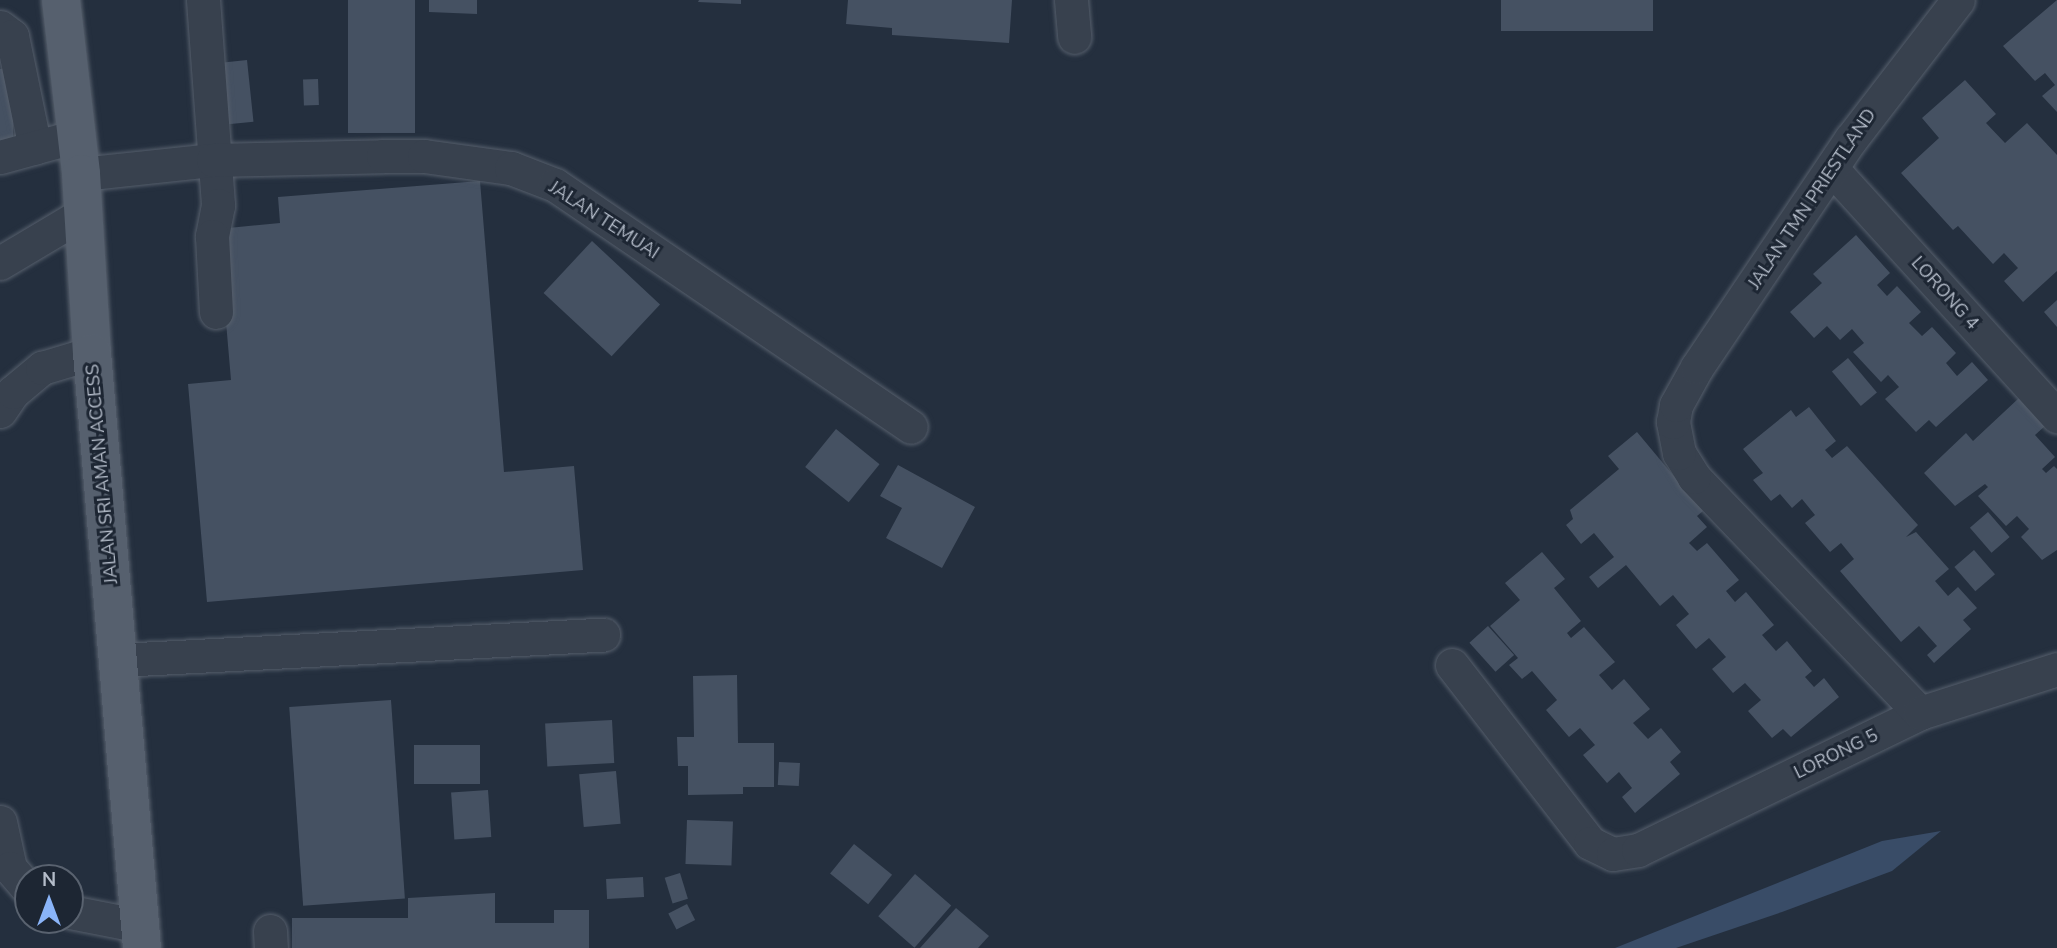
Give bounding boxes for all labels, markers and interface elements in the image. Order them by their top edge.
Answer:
street label: JALAN TMN PRIESTLAND [1744,105,1880,293]
street label: JALAN TEMUAI [545,176,663,264]
street label: LORONG 4 [1907,252,1983,334]
street label: JALAN SRI AMAN ACCESS [82,363,122,585]
street label: LORONG 5 [1791,724,1881,784]
north arrow [14,864,84,934]
text: N [42,867,56,893]

